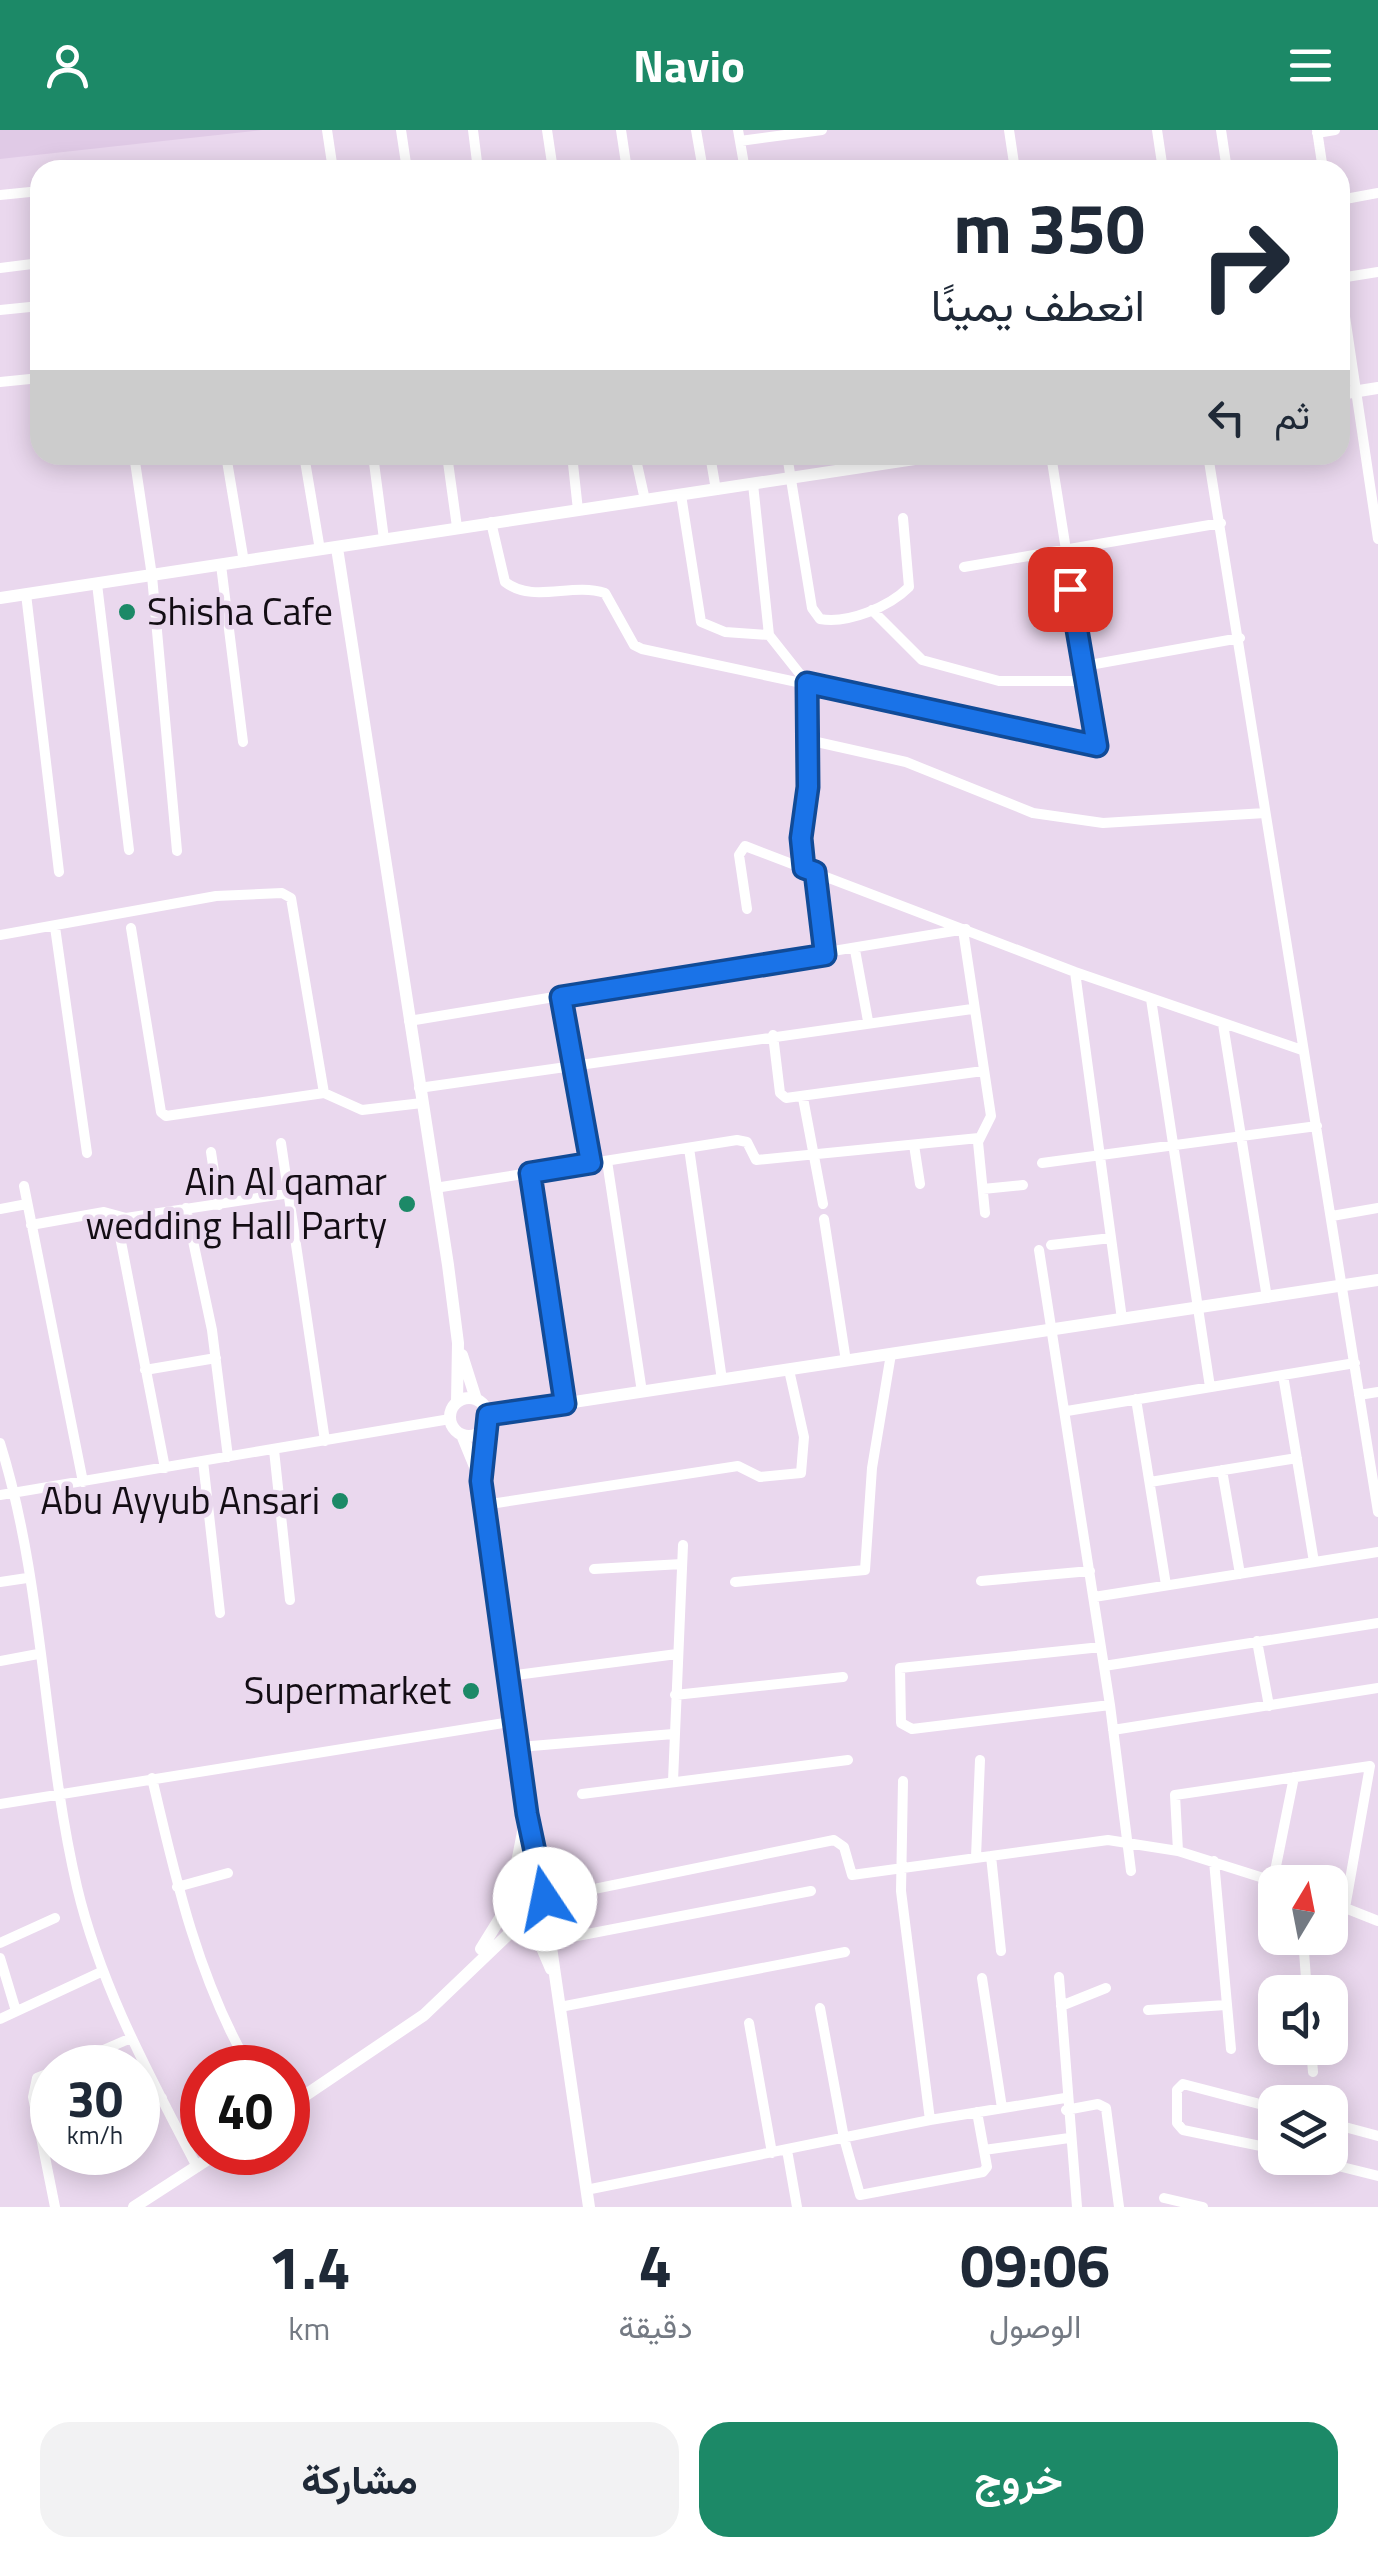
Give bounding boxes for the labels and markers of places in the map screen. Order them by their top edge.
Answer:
pin [1028,547,1113,632]
place label: Shisha Cafe [147,582,333,640]
marker: Shisha Cafe [116,601,138,623]
place label: Ain Al qamar wedding Hall Party [85,1152,387,1254]
marker: Ain Al qamar wedding Hall Party [396,1193,418,1215]
place label: Abu Ayyub Ansari [40,1471,320,1529]
marker: Abu Ayyub Ansari [329,1490,351,1512]
place label: Supermarket [244,1661,451,1719]
marker: Supermarket [460,1680,482,1702]

